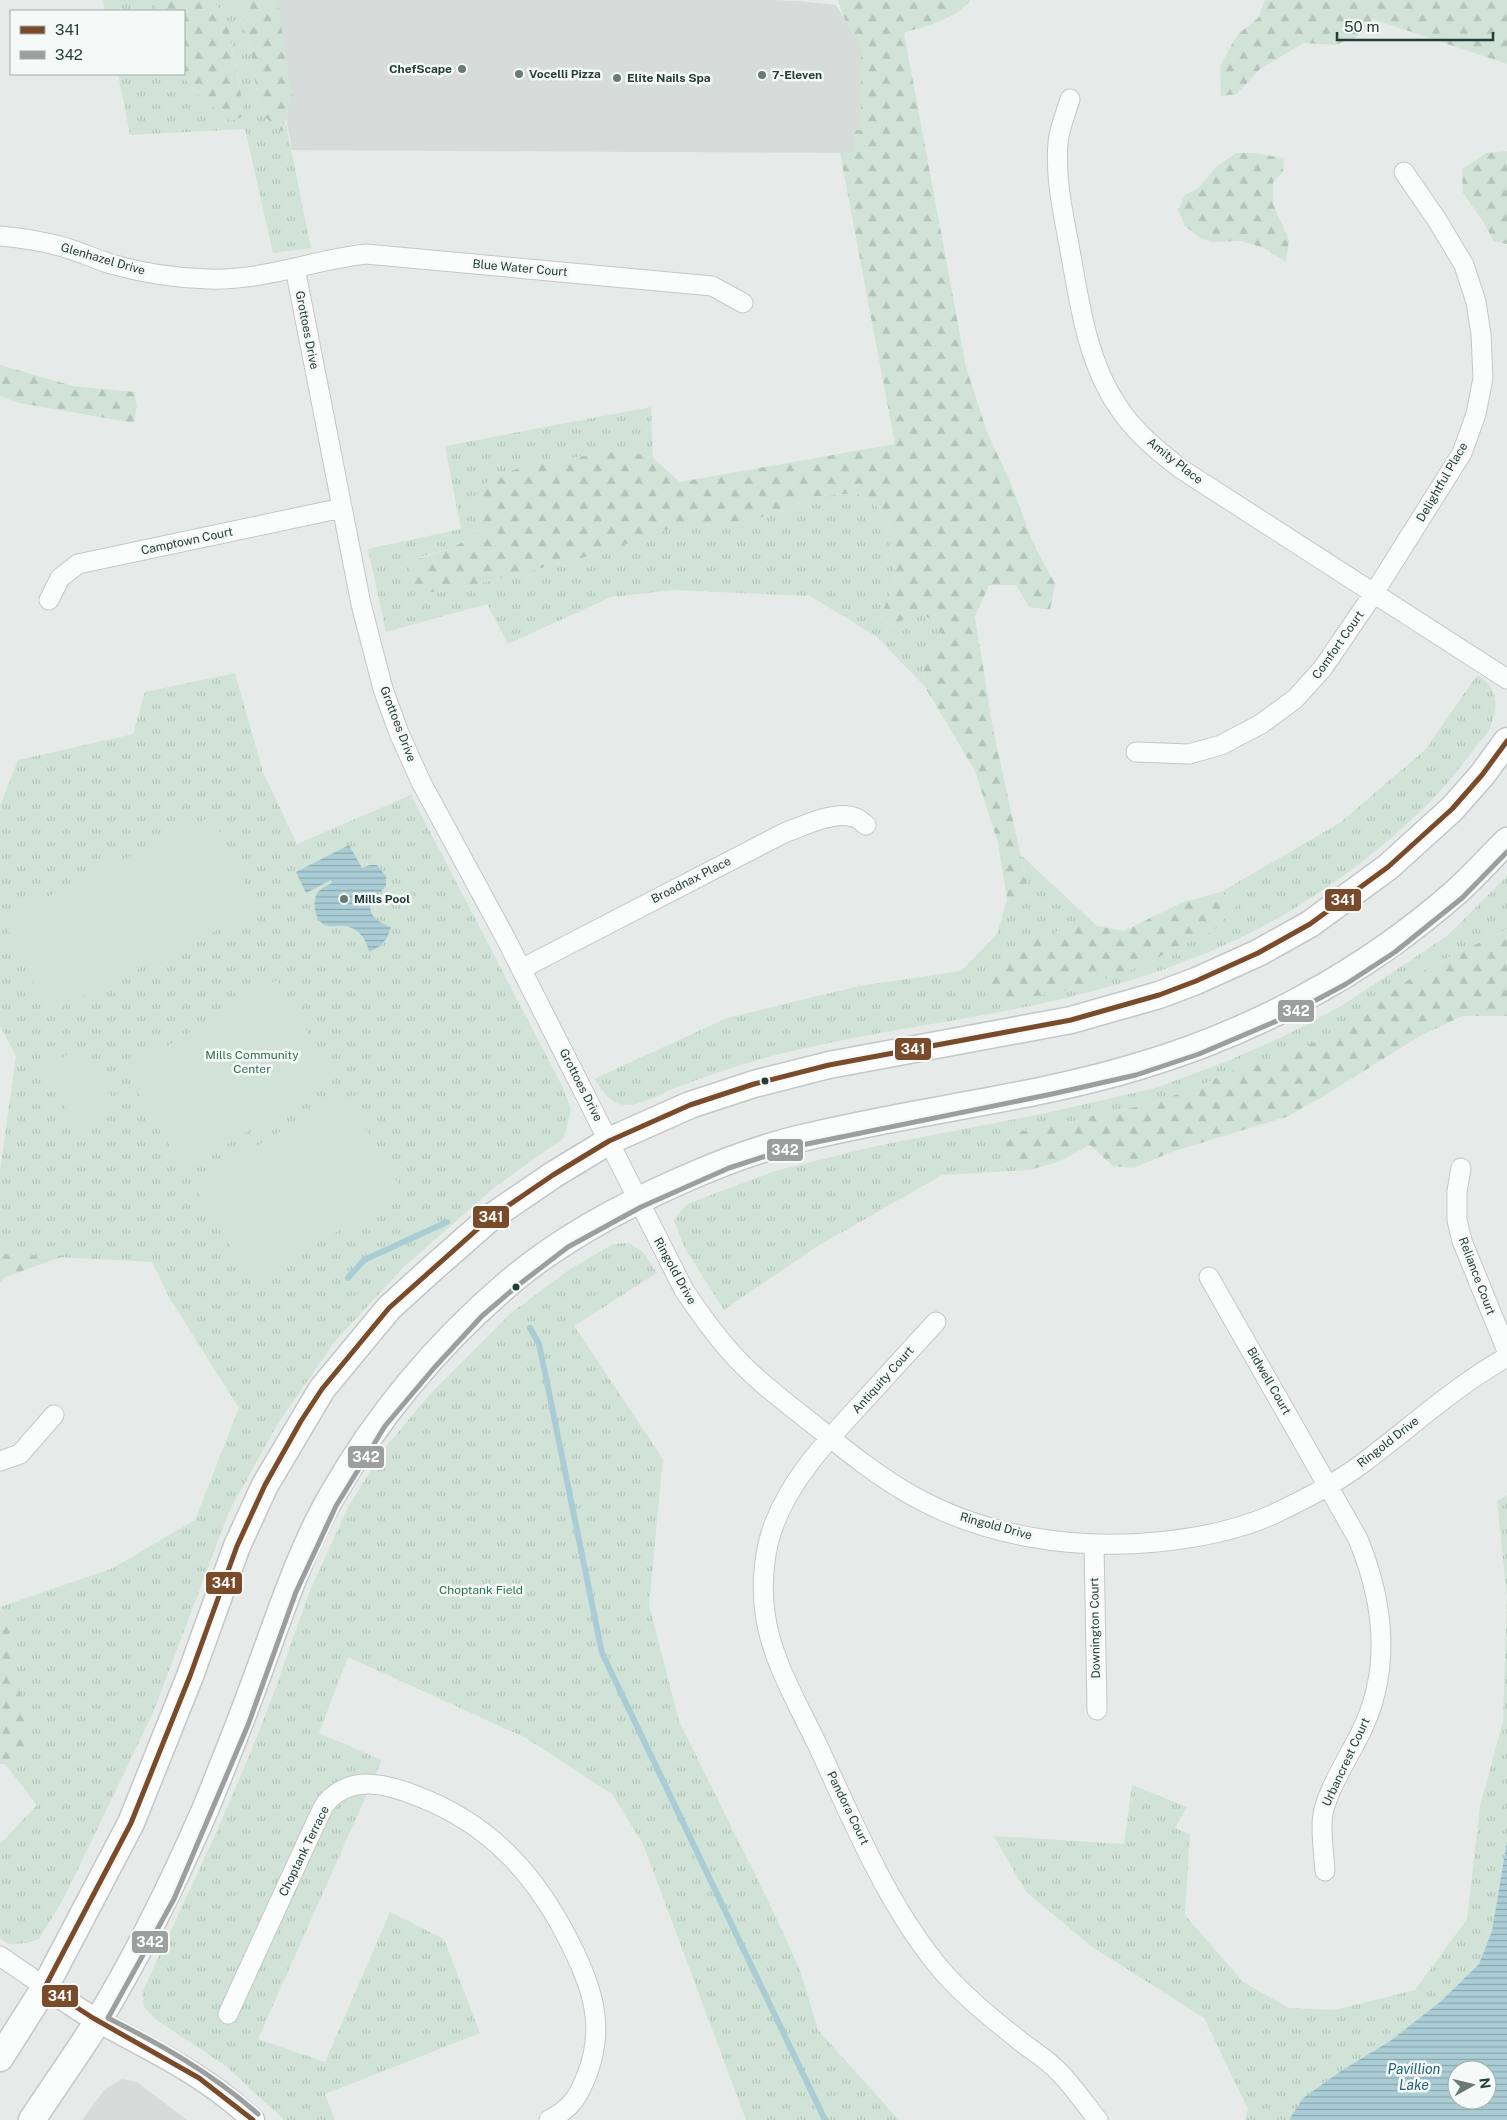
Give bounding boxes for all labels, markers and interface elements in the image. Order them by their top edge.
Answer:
legend [10,10,185,75]
scale bar [1337,10,1493,42]
text: 50 m [1344,18,1379,35]
text: 341 [55,21,80,38]
text: 342 [55,46,83,63]
place label: ChefScape [389,62,452,76]
marker: ChefScape [456,63,468,75]
place label: Vocelli Pizza [529,67,601,81]
marker: Vocelli Pizza [513,68,525,80]
place label: 7-Eleven [772,68,822,82]
marker: 7-Eleven [756,69,768,81]
place label: Elite Nails Spa [627,71,711,85]
marker: Elite Nails Spa [611,72,623,84]
street label: Glenhazel Drive [59,240,147,278]
street label: Blue Water Court [472,257,568,279]
street label: Grottoes Drive [293,290,322,371]
street label: Amity Place [1144,435,1206,487]
street label: Delightful Place [1414,440,1471,524]
street label: Camptown Court [140,524,235,558]
street label: Comfort Court [1309,608,1367,682]
street label: Grottoes Drive [377,684,419,764]
street label: Broadnax Place [649,854,733,906]
line badge: 341 [1324,888,1362,912]
place label: Mills Pool [354,892,410,906]
text: 341 [1331,892,1355,908]
marker: Mills Pool [338,893,350,905]
line badge: 342 [1277,999,1315,1023]
text: 342 [1282,1003,1310,1019]
line badge: 341 [894,1037,932,1061]
text: 341 [901,1041,925,1057]
street label: Grottoes Drive [557,1046,605,1124]
park label: Mills Community Center [205,1048,299,1076]
unlabelled marker [760,1076,770,1086]
line badge: 342 [766,1138,804,1162]
text: 342 [771,1142,799,1158]
line badge: 341 [472,1205,510,1229]
text: 341 [479,1209,503,1225]
street label: Ringold Drive [651,1235,699,1307]
street label: Reliance Court [1456,1235,1498,1317]
unlabelled marker [511,1282,521,1292]
street label: Antiquity Court [849,1343,917,1416]
street label: Bidwell Court [1244,1345,1294,1417]
street label: Ringold Drive [1354,1414,1422,1470]
line badge: 342 [347,1445,385,1469]
text: 342 [352,1449,380,1465]
street label: Ringold Drive [958,1510,1034,1542]
line badge: 341 [205,1571,243,1595]
text: 341 [212,1575,236,1591]
street label: Downington Court [1087,1577,1103,1679]
park label: Choptank Field [439,1583,523,1597]
street label: Urbancrest Court [1319,1715,1373,1809]
street label: Pandora Court [824,1769,872,1847]
street label: Choptank Terrace [276,1803,332,1898]
line badge: 342 [131,1930,169,1954]
text: 342 [136,1934,164,1950]
line badge: 341 [41,1984,79,2008]
text: 341 [48,1988,72,2004]
north arrow [1447,2060,1497,2110]
water label: Pavillion Lake [1388,2061,1441,2093]
text: N [1476,2077,1494,2090]

